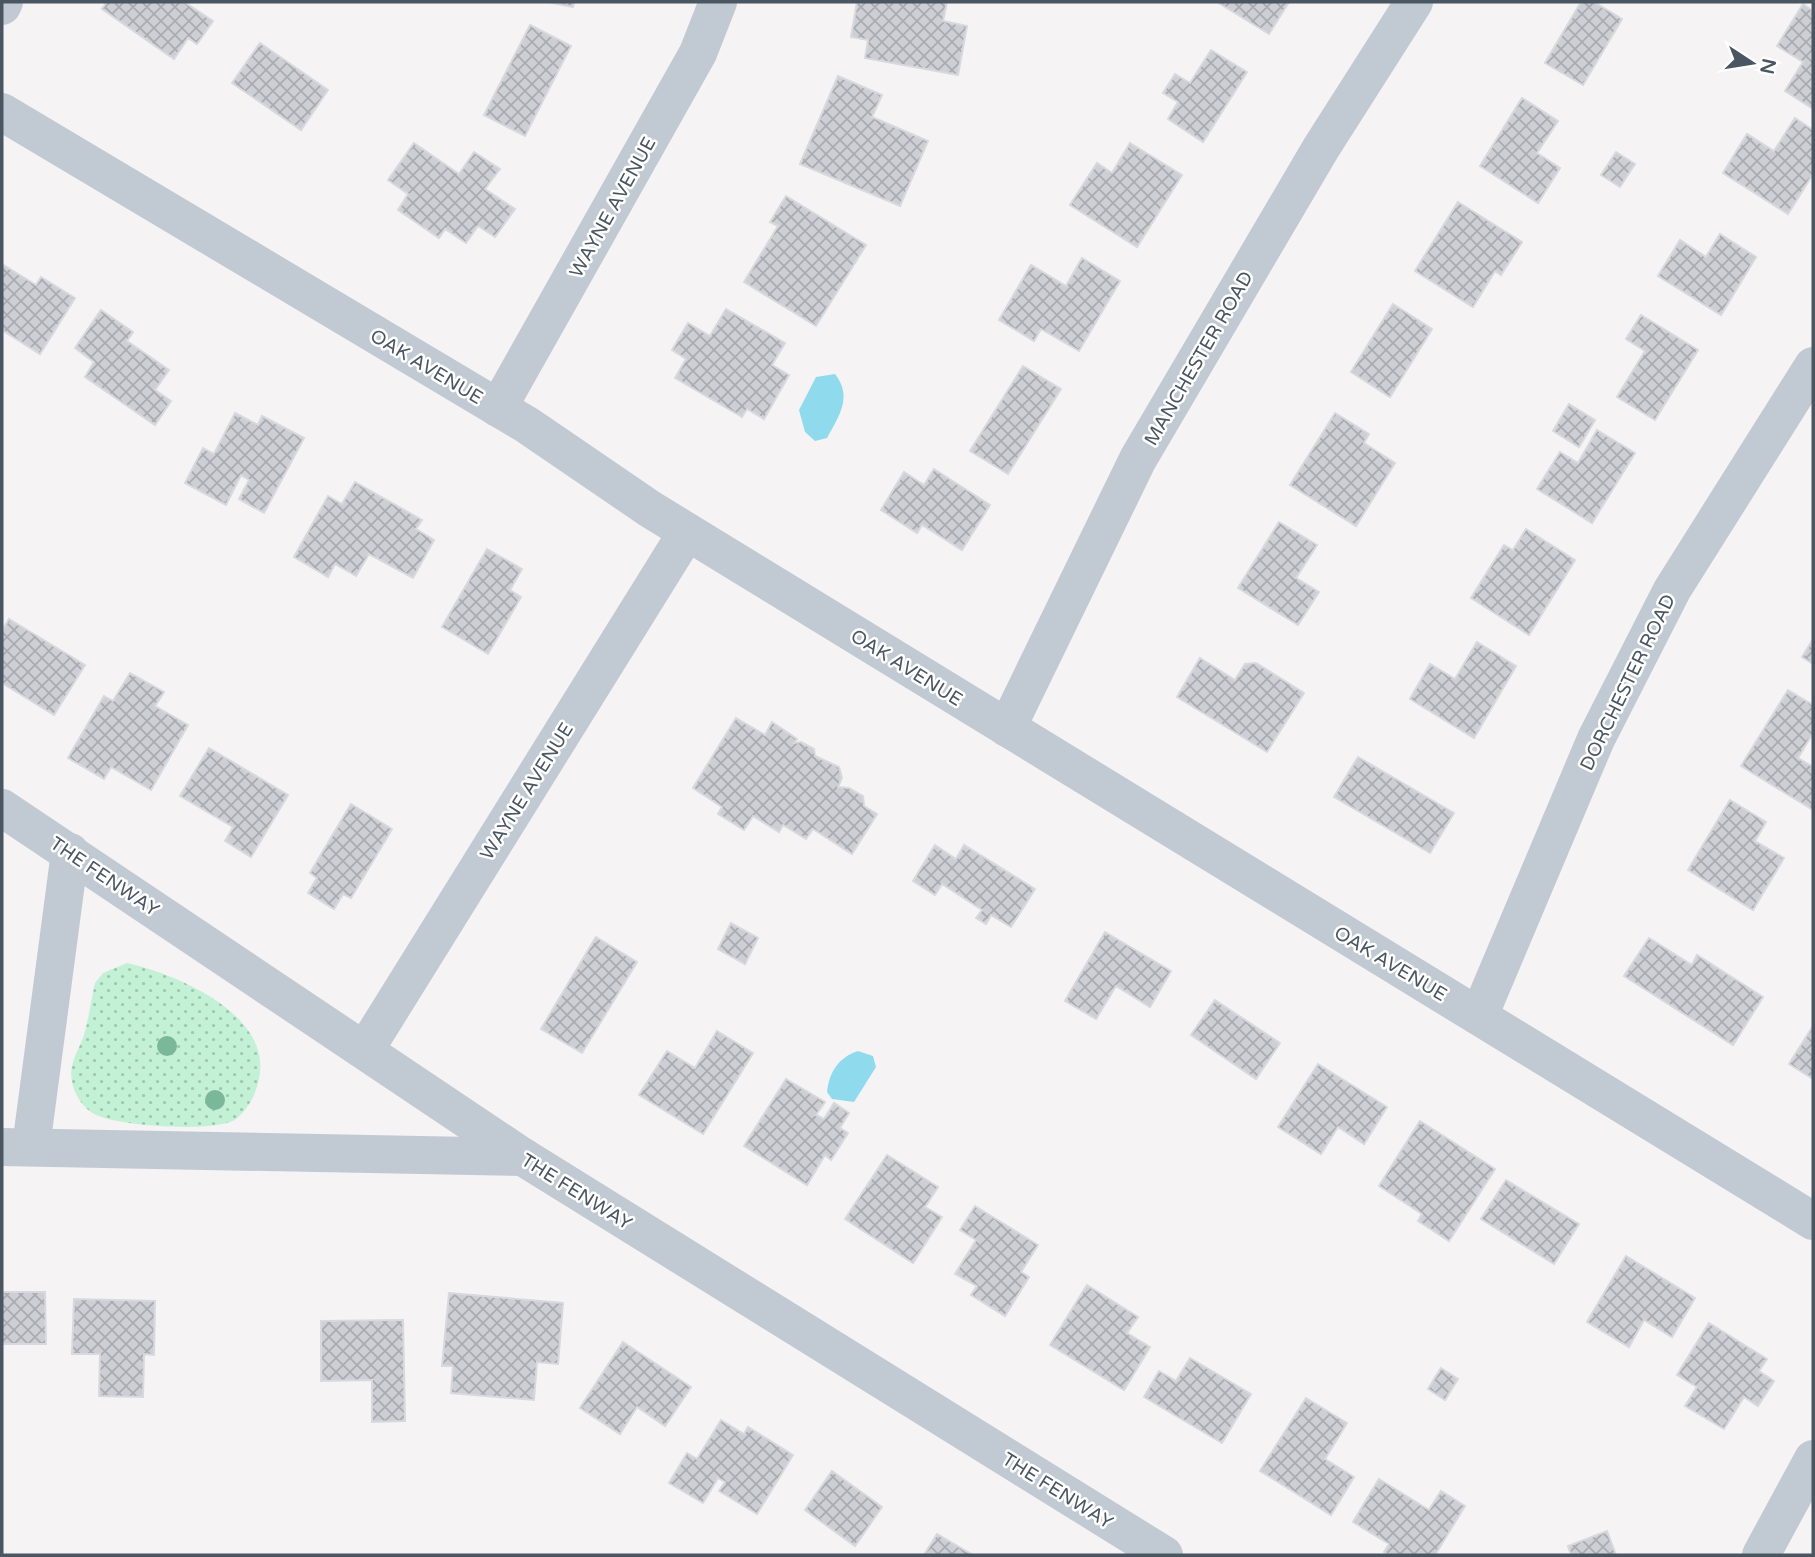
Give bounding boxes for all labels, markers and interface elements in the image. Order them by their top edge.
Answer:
north arrow [1717,28,1787,98]
text: N [1755,57,1780,76]
street label: WAYNE AVENUE [565,133,661,282]
street label: MANCHESTER ROAD [1140,267,1258,450]
street label: OAK AVENUE [366,325,487,409]
street label: DORCHESTER ROAD [1576,591,1680,774]
street label: OAK AVENUE [847,625,966,711]
street label: WAYNE AVENUE [476,719,578,864]
street label: THE FENWAY [46,832,163,921]
street label: OAK AVENUE [1330,922,1451,1006]
street label: THE FENWAY [517,1149,636,1235]
street label: THE FENWAY [998,1448,1117,1534]

